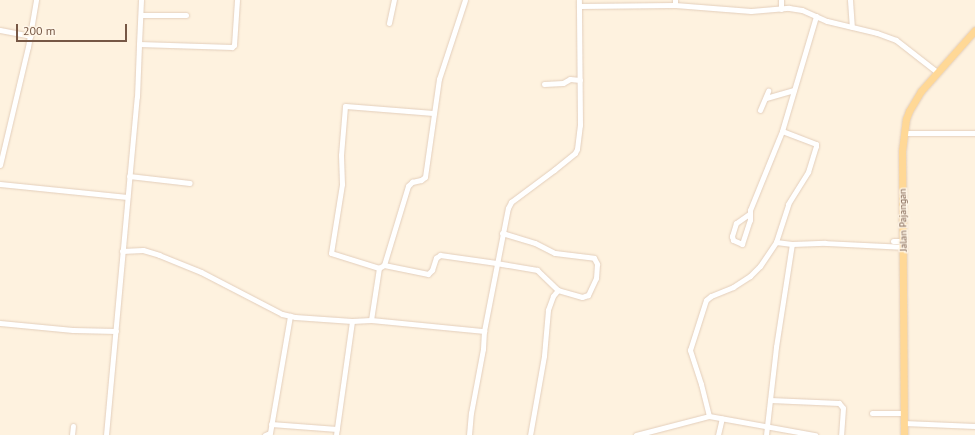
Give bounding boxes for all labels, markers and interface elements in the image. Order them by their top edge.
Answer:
scale bar [18,16,129,42]
text: 200 m [23,23,56,38]
street label: Jalan Pajangan [896,188,910,252]

